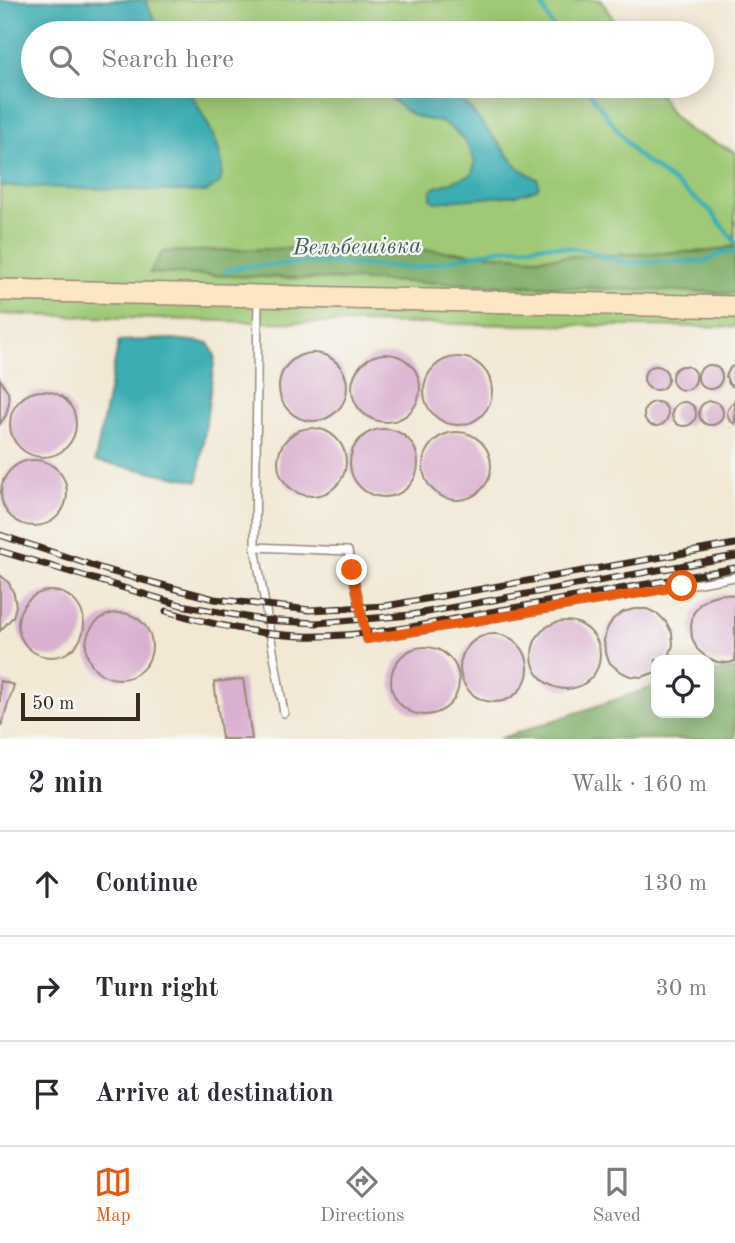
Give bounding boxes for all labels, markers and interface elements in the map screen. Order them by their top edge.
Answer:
search box [21,21,714,98]
icon: search [45,41,83,79]
text: Search here [101,47,234,73]
water label: Вельбешівка [291,234,422,260]
route end [336,554,367,585]
route start [666,570,697,601]
map controls [651,655,714,718]
button: locate [651,655,714,718]
scale bar [21,690,140,722]
text: 50 m [32,695,74,714]
text: 2 min [28,769,103,799]
text: Walk · 160 m [571,773,707,796]
icon: ahead [28,865,66,903]
text: Continue [95,871,198,897]
text: 130 m [642,872,707,895]
icon: right [28,970,66,1008]
text: Turn right [95,976,218,1002]
text: 30 m [656,977,707,1000]
icon: arrive [28,1075,66,1113]
text: Arrive at destination [95,1081,334,1107]
tab: Map [94,1163,132,1228]
tab: Directions [320,1163,405,1228]
tab: Saved [593,1163,641,1228]

